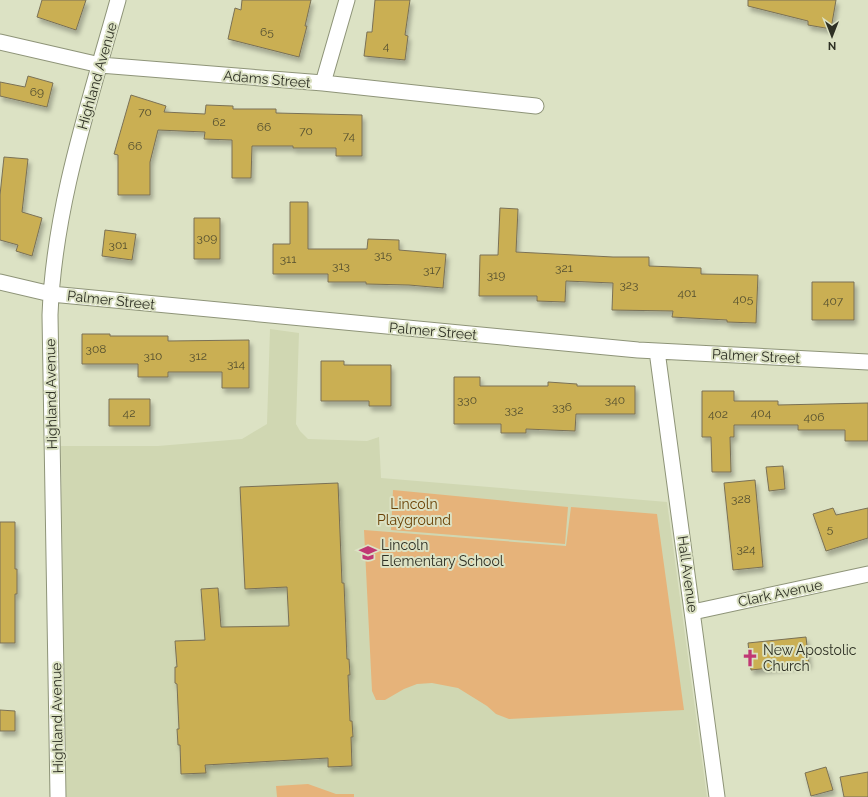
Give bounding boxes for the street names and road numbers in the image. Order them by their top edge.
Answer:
street label: Highland Avenue [74,21,120,131]
street label: Adams Street [223,67,312,91]
street label: Palmer Street [66,287,156,313]
street label: Palmer Street [388,319,478,343]
street label: Highland Avenue [42,338,60,450]
street label: Palmer Street [712,346,801,366]
street label: Hall Avenue [675,535,701,613]
street label: Clark Avenue [736,576,824,610]
street label: Highland Avenue [48,662,66,774]

